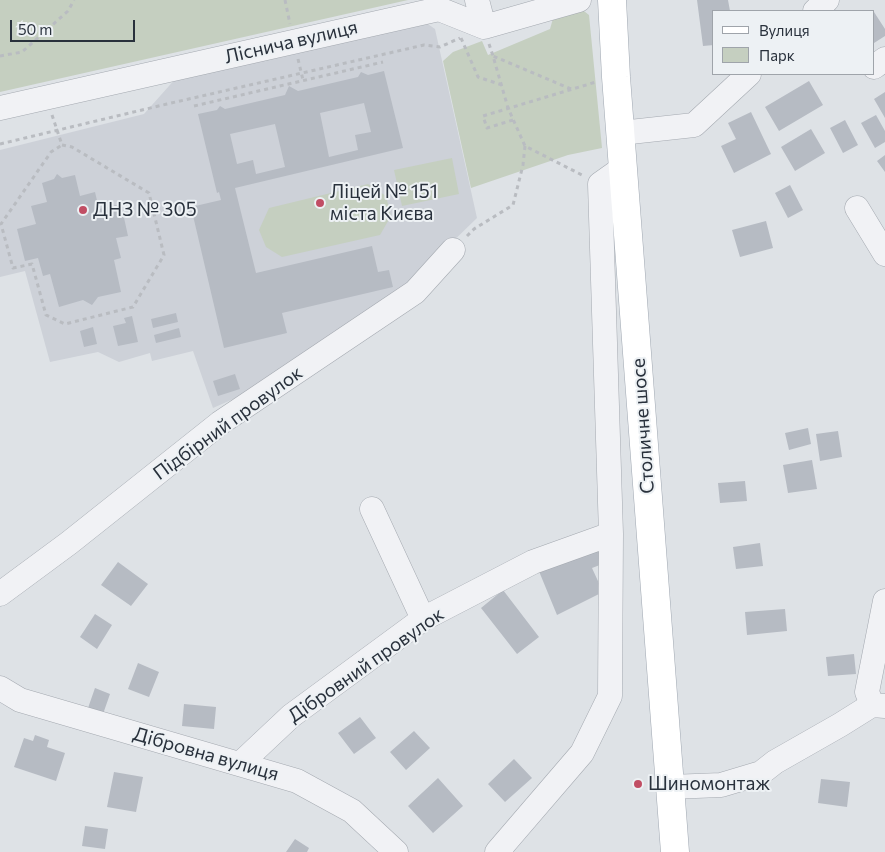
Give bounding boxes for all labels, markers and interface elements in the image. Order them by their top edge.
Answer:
scale bar [12,10,138,42]
legend [712,10,875,75]
street label: Ліснича вулиця [222,16,360,68]
text: 50 m [18,20,52,38]
text: Вулиця [759,21,810,39]
text: Парк [759,46,795,64]
place label: Ліцей № 151 міста Києва [330,181,438,225]
marker: Ліцей № 151 міста Києва [314,197,326,209]
place label: ДНЗ № 305 [93,199,197,221]
marker: ДНЗ № 305 [77,204,89,216]
street label: Столичне шосе [627,358,659,494]
street label: Підбірний провулок [149,361,307,485]
street label: Дібровний провулок [284,603,448,727]
street label: Дібровна вулиця [131,722,281,786]
place label: Шиномонтаж [648,773,770,795]
marker: Шиномонтаж [632,778,644,790]

